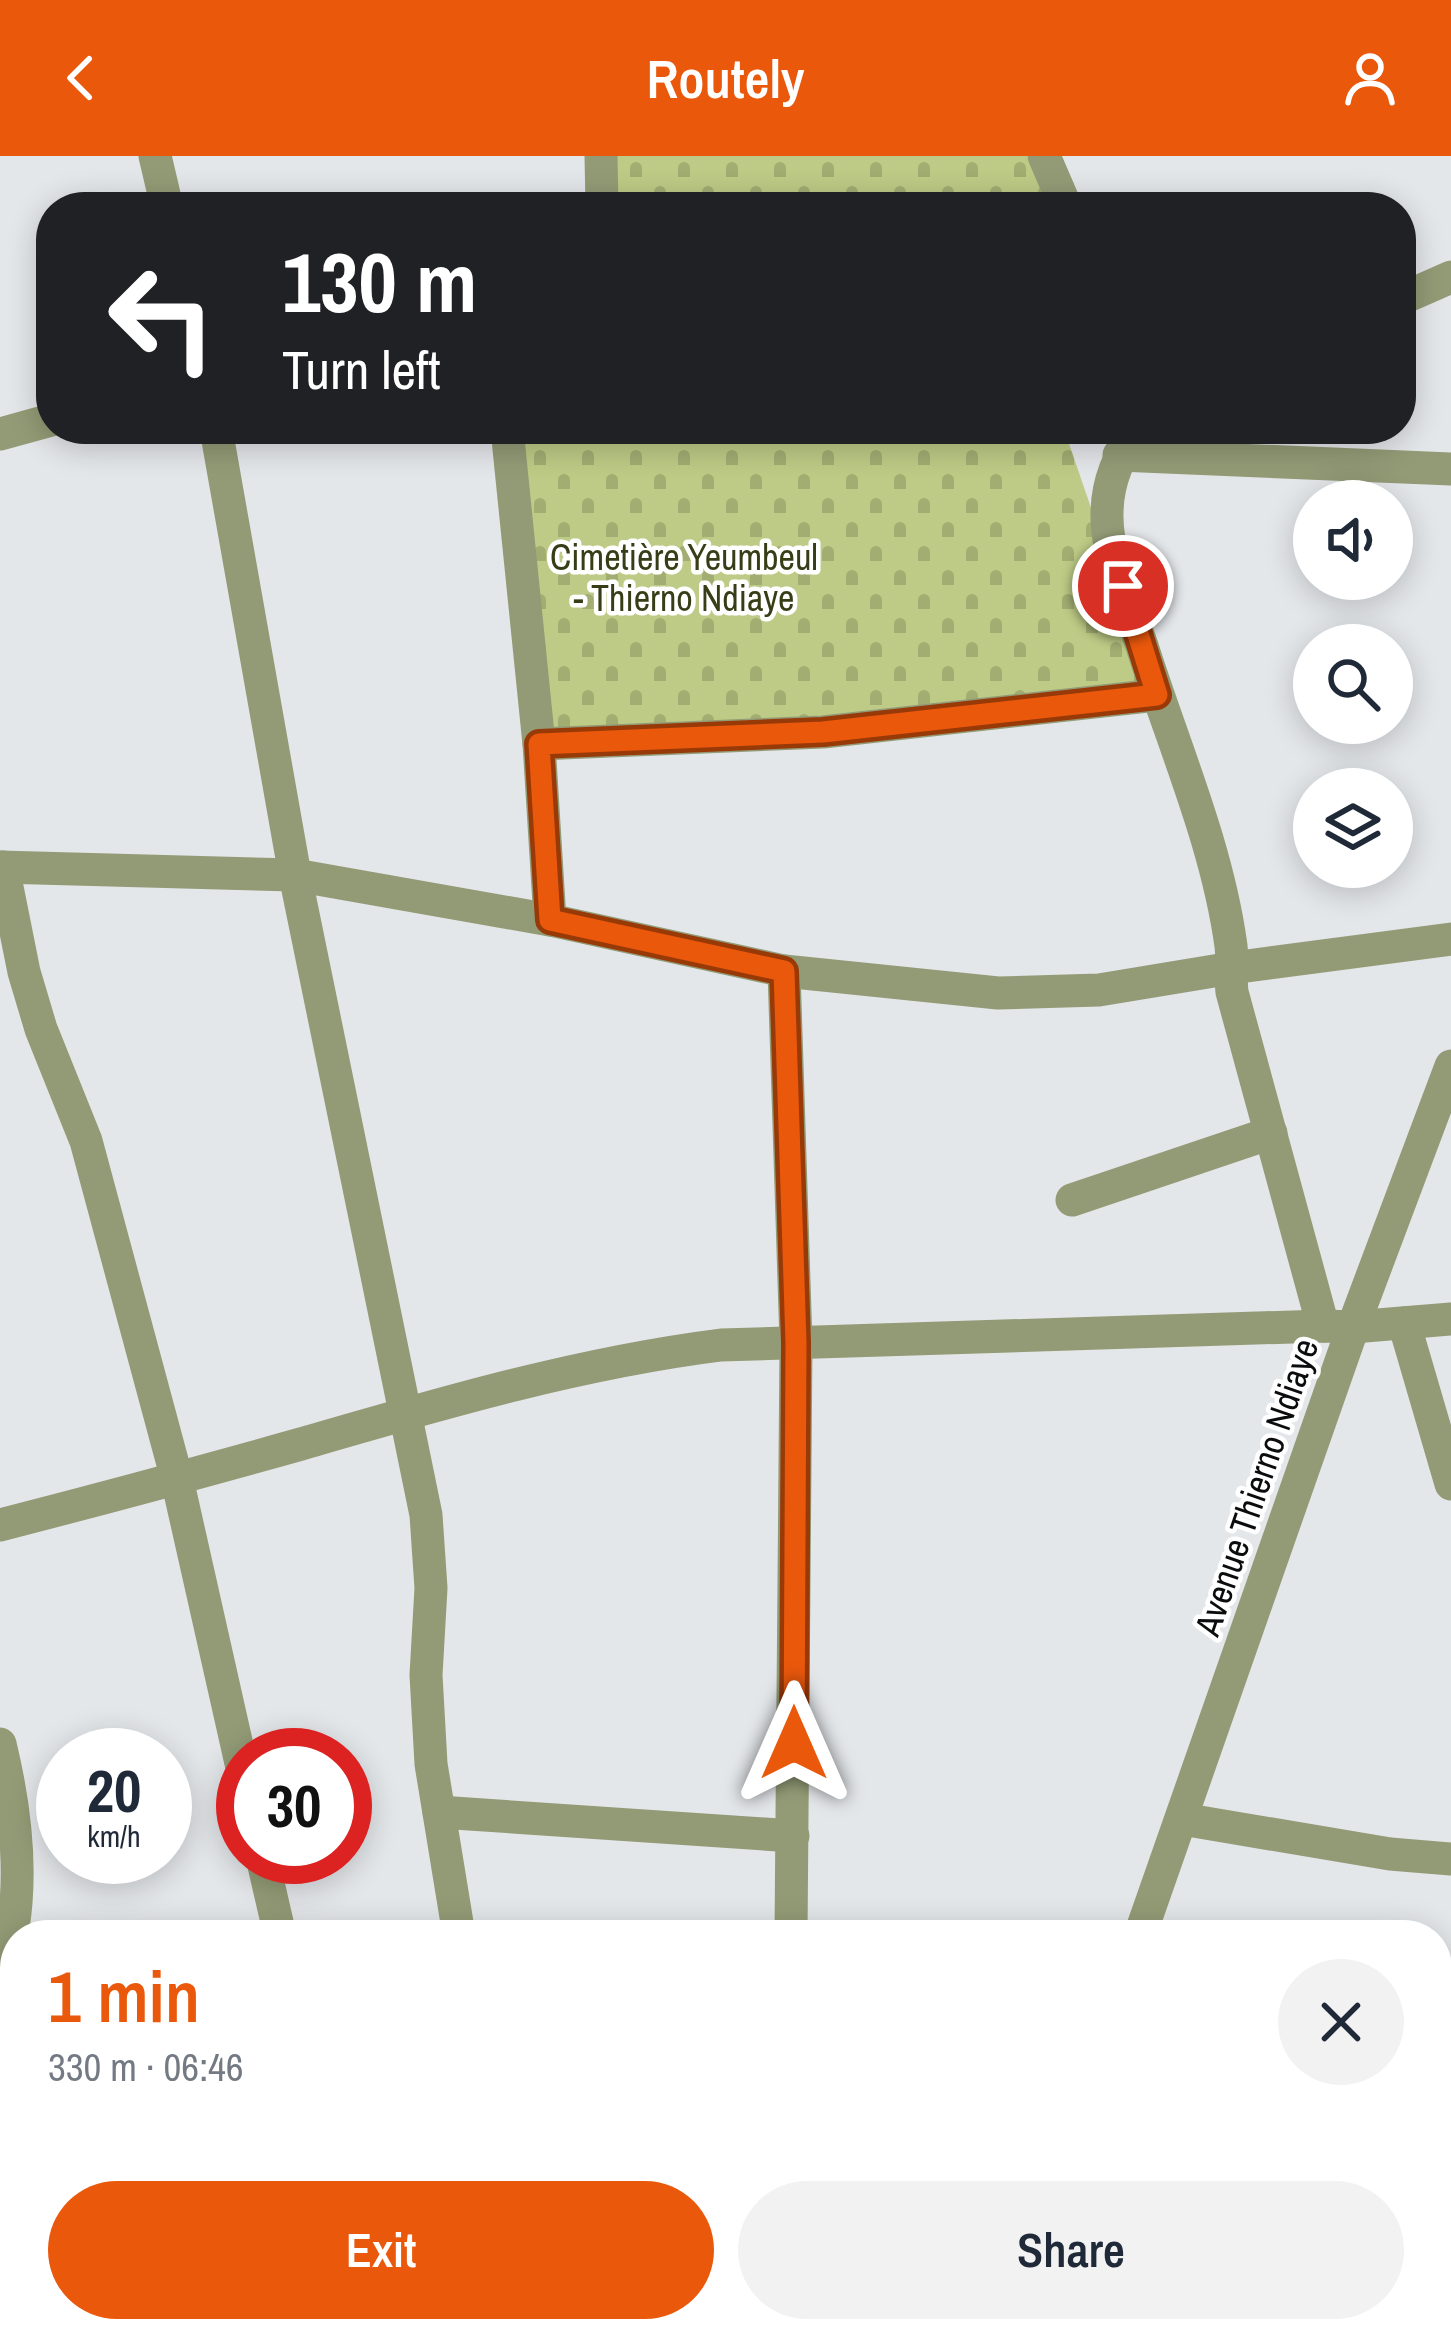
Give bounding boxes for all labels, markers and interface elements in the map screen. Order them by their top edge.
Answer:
text: Routely [646,42,805,115]
icon: back [48,45,114,111]
icon: person [1337,45,1403,111]
text: 130 m [282,225,477,338]
icon: left [84,240,240,396]
text: Turn left [282,333,441,406]
map controls [1293,480,1413,888]
button: sound [1293,480,1413,600]
park label: Cimetière Yeumbeul - Thierno Ndiaye [550,533,818,622]
pin [1072,535,1174,637]
icon: arrive [1090,553,1156,619]
button: search [1293,624,1413,744]
button: layers [1293,768,1413,888]
street label: Avenue Thierno Ndiaye [1182,1332,1329,1643]
position arrow [731,1680,857,1806]
speed limit sign: 30 [216,1728,372,1884]
text: 20 [87,1750,141,1831]
text: km/h [87,1816,141,1856]
text: 1 min [48,1947,200,2044]
button: close [1278,1959,1404,2085]
text: 330 m · 06:46 [48,2041,244,2093]
button: Exit [48,2181,714,2319]
button: Share [738,2181,1404,2319]

